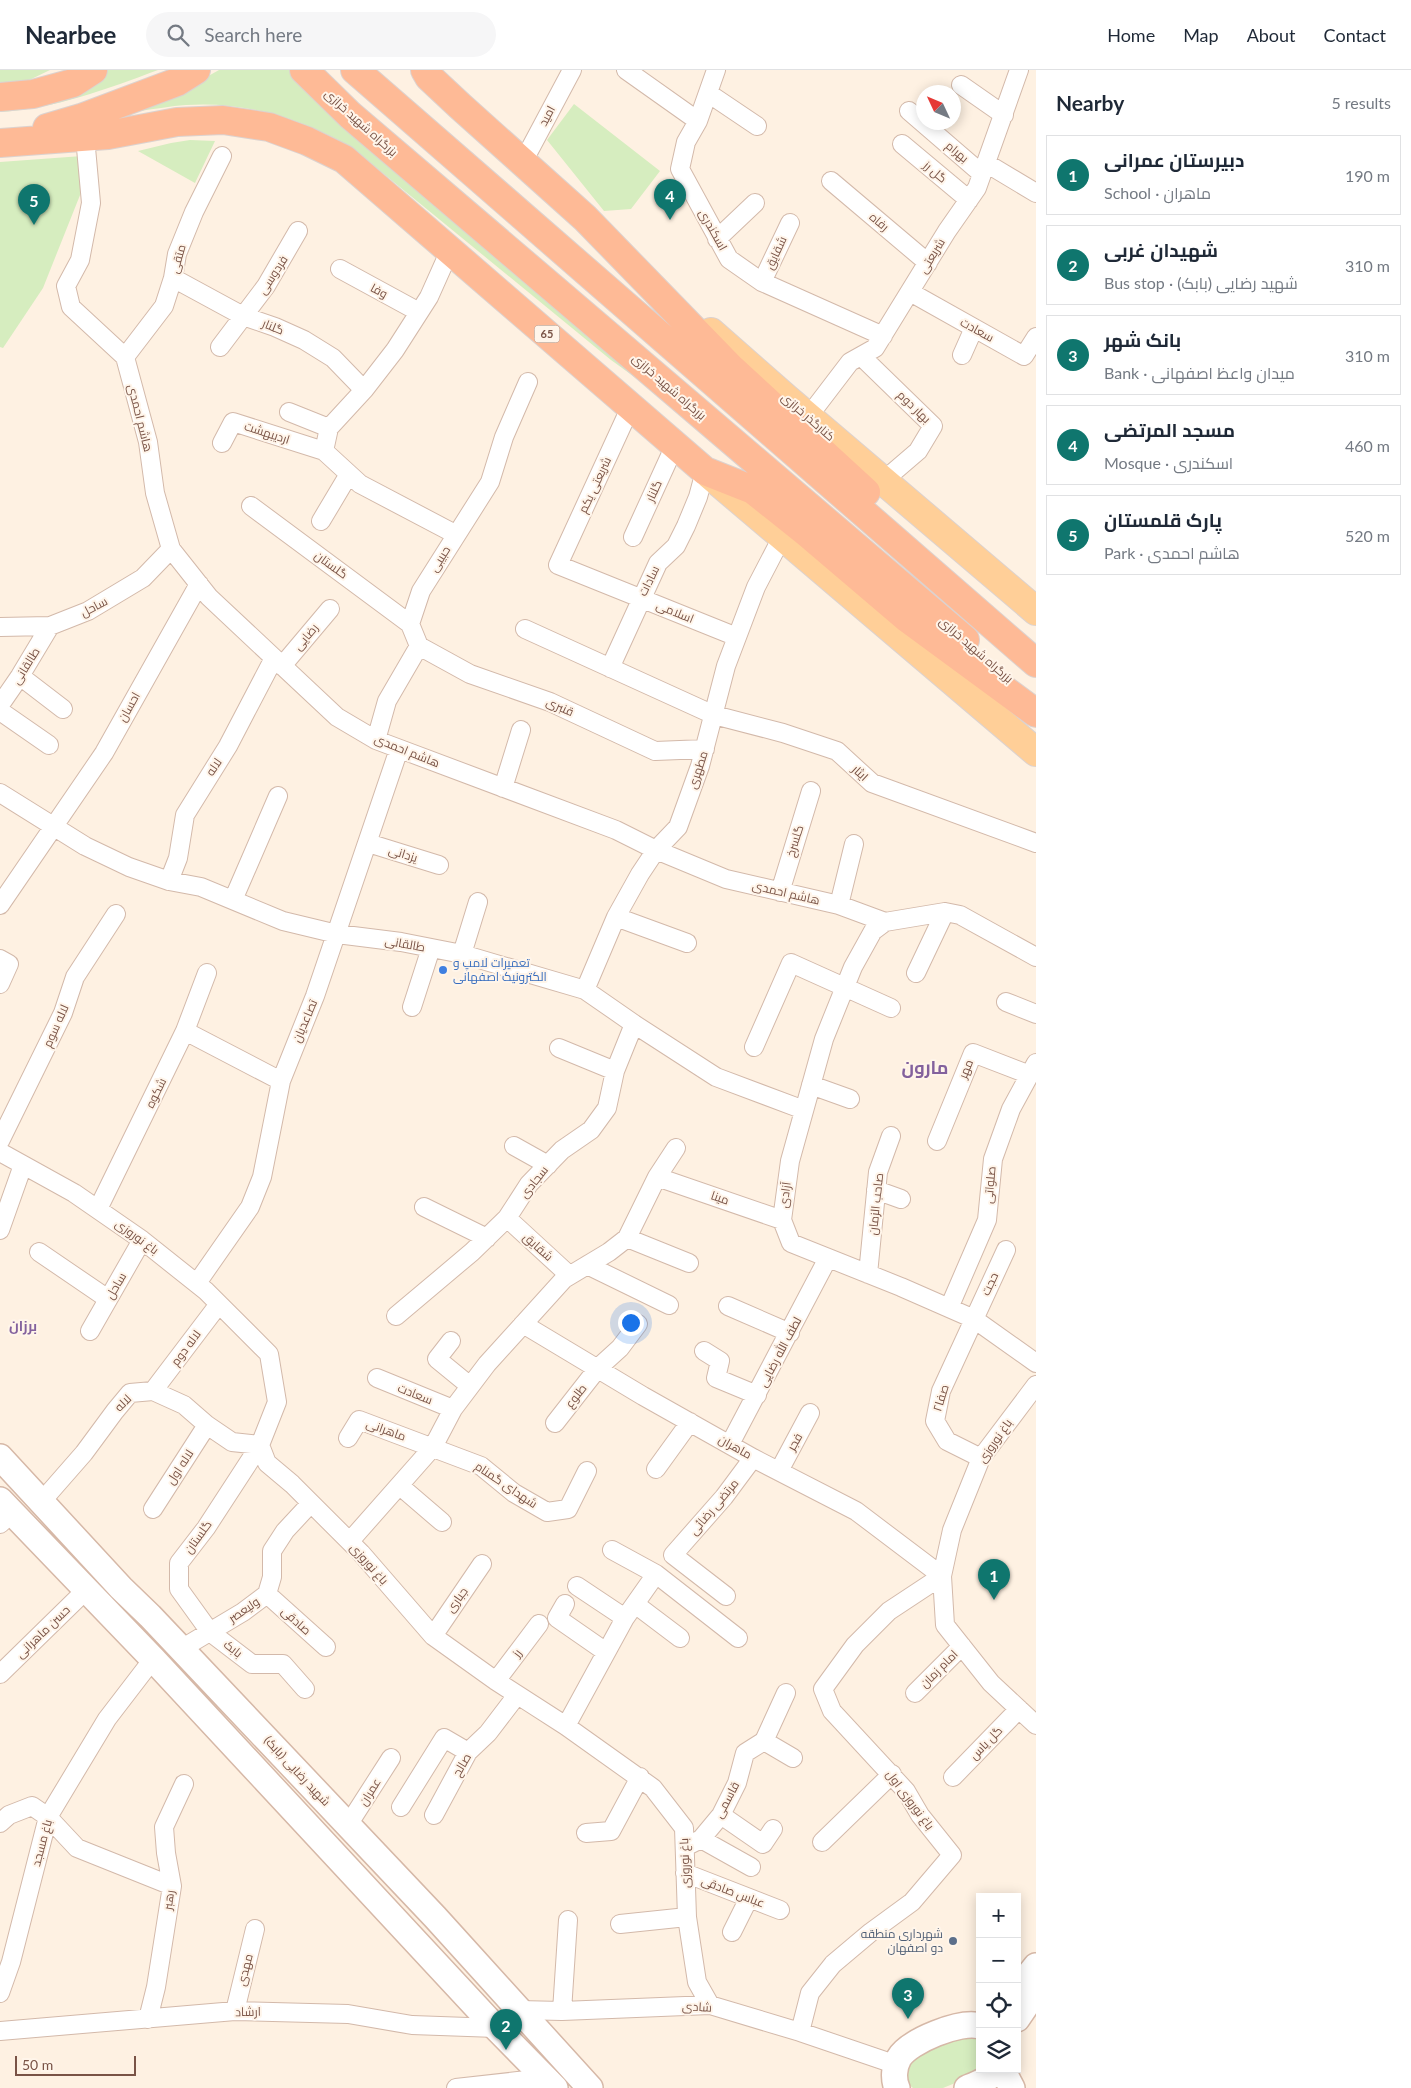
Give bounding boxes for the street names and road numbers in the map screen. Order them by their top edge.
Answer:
street label: بزرگراه شهید خرازی [322,86,401,159]
street label: امید [535,103,558,129]
street label: بهرام [942,138,972,166]
street label: گل رز [920,157,950,186]
street label: اسکندری [696,206,731,253]
street label: رفاه [866,209,892,234]
street label: شقایق [761,234,790,272]
street label: شریعتی [915,235,948,276]
street label: متقی [166,243,189,275]
street label: فردوسی [254,252,291,297]
street label: وفا [368,280,390,301]
street label: سعادت [958,314,997,345]
street label: گلنار [259,315,286,338]
road number: 65 [534,325,560,342]
street label: بزرگراه شهید خرازی [629,350,709,423]
street label: هاشم احمدی [124,383,156,453]
street label: بهار دوم [894,387,934,427]
street label: کنارگذر خرازی [779,389,838,444]
street label: اردیبهشت [243,418,292,447]
street label: شریعتی یکم [575,454,615,516]
street label: گلنار [642,478,665,505]
street label: حبیبی [426,543,453,575]
street label: گلستان [312,548,351,582]
street label: سادات [635,563,662,598]
street label: ساحل [78,593,110,620]
street label: اسلامی [654,597,696,626]
street label: بزرگراه شهید خرازی [936,613,1016,686]
street label: رضایی [290,620,321,653]
street label: طالقانی [8,644,43,687]
street label: احسان [114,689,143,724]
street label: قنبری [544,694,576,719]
street label: هاشم احمدی [372,731,442,771]
street label: مطهری [684,749,711,791]
street label: لاله [202,755,225,778]
street label: ایثار [848,761,872,784]
street label: گلسرخ [783,823,807,859]
street label: یزدانی [387,842,420,865]
street label: هاشم احمدی [751,877,821,909]
street label: طالقانی [384,933,427,954]
street label: تصاعدیان [289,996,321,1045]
street label: لاله سوم [39,1002,73,1050]
street label: مهر [955,1057,976,1081]
street label: شکوه [142,1075,169,1110]
street label: سجادی [516,1162,551,1201]
street label: صلواتی [980,1166,999,1204]
street label: صاحب الزمان [865,1172,886,1236]
street label: آزادی [775,1180,794,1209]
street label: مینا [709,1187,731,1208]
street label: باغ نوروزی [112,1216,162,1258]
street label: شقایق [520,1229,556,1264]
street label: ساحل [102,1270,129,1302]
street label: حجت [978,1270,1001,1298]
street label: لطف الله رضایی [755,1314,804,1389]
street label: لاله دوم [167,1327,205,1369]
street label: سعادت [396,1380,435,1407]
street label: طلوع [562,1381,590,1411]
street label: صفا۲ [929,1383,952,1413]
street label: لاله [111,1391,134,1414]
street label: ماهرانی [364,1415,408,1444]
street label: باغ نوروزی [974,1416,1016,1466]
street label: فجر [783,1430,806,1454]
street label: ماهران [716,1431,754,1462]
street label: لاله اول [163,1446,196,1487]
street label: شهدای گمنام [472,1458,540,1512]
street label: مرتضی رضائی [686,1476,741,1538]
street label: گلستان [181,1517,215,1556]
street label: باغ نوروزی [346,1540,392,1588]
street label: جباری [443,1584,471,1615]
street label: ولیعصر [224,1594,262,1626]
street label: حسن ماهرانی [12,1602,73,1661]
street label: صادقی [278,1603,314,1638]
street label: بابک [221,1637,246,1661]
street label: رز [508,1646,524,1661]
street label: امام زمان [917,1647,961,1691]
street label: گل یاس [966,1723,1005,1763]
street label: شهید رضایی (بابک) [261,1732,334,1809]
street label: صالح [449,1750,475,1780]
street label: باغ نوروزی اول [882,1767,938,1833]
street label: عمران [355,1775,384,1808]
street label: قاسمی [711,1779,742,1821]
street label: باغ مسجد [28,1818,56,1868]
street label: باغ نوروزی [676,1838,694,1888]
street label: عباس صادقی [699,1873,767,1910]
street label: رهبر [160,1889,177,1912]
street label: مهدی [233,1952,256,1988]
street label: شادی [682,1998,712,2015]
street label: ارشاد [235,2004,261,2019]

